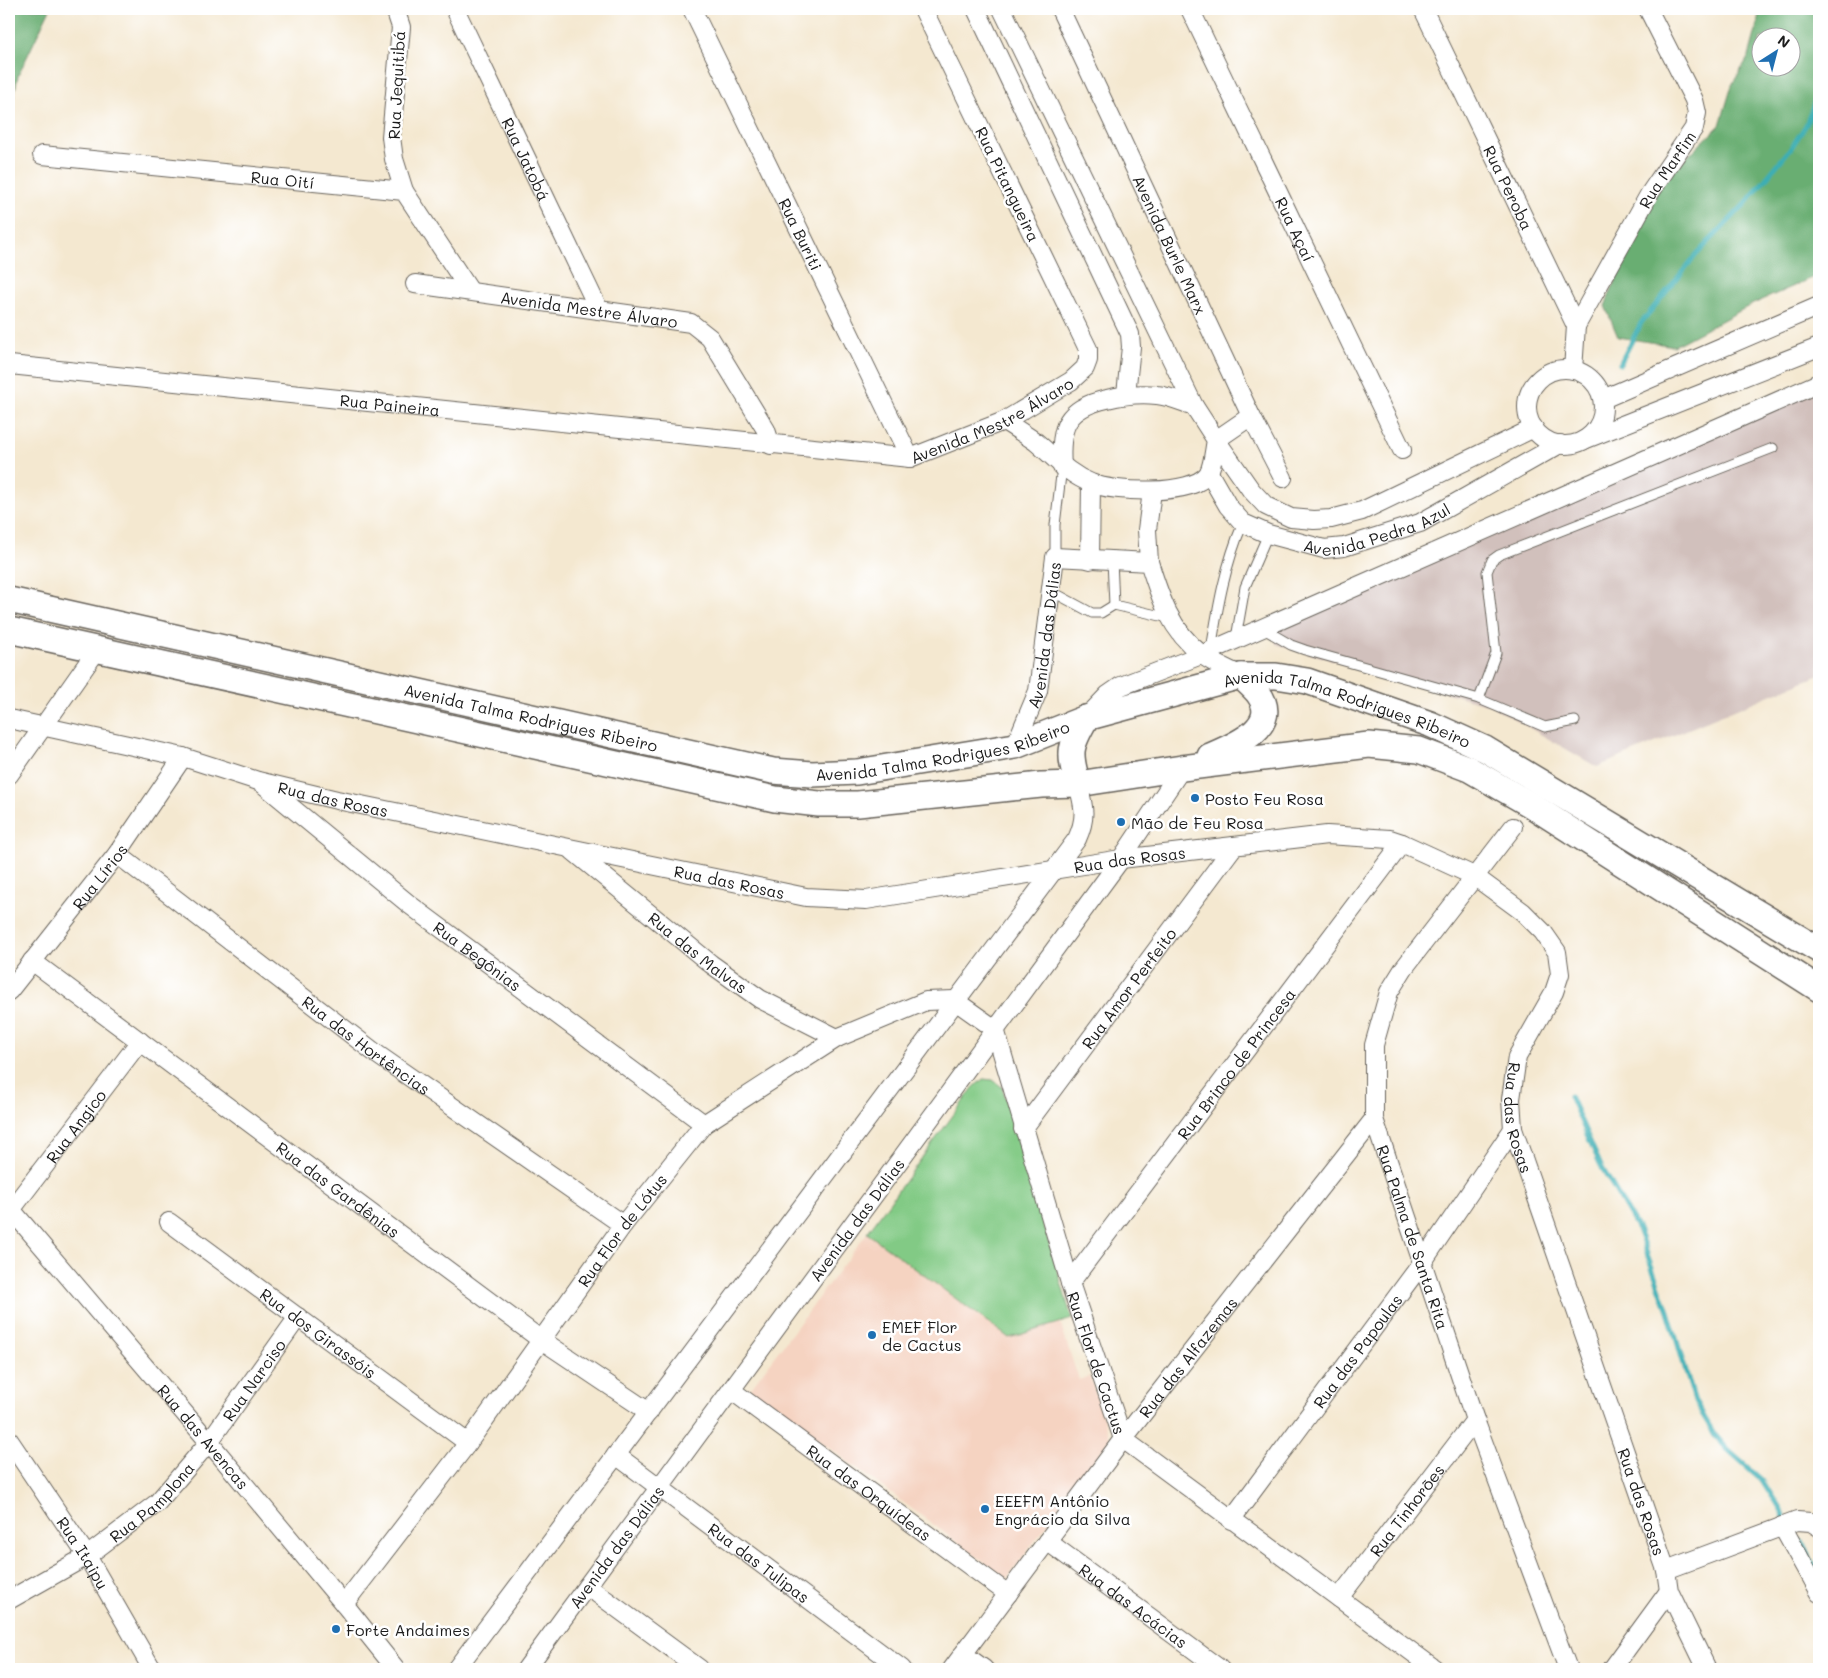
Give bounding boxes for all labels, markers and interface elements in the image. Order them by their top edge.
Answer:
north arrow [1750,28,1800,78]
street label: Rua Jequitibá [383,30,409,140]
text: N [1774,30,1794,52]
street label: Rua Jatobá [498,114,555,204]
street label: Rua Pitangueira [971,123,1045,245]
street label: Rua Marfim [1633,126,1700,212]
street label: Rua Peroba [1480,142,1538,233]
street label: Rua Oití [250,165,316,193]
street label: Avenida Burle Marx [1129,171,1212,317]
street label: Rua Açaí [1271,193,1320,265]
street label: Rua Buriti [775,194,828,273]
street label: Avenida Mestre Álvaro [499,286,679,332]
street label: Avenida Mestre Álvaro [907,372,1077,467]
street label: Rua Paineira [339,389,441,420]
street label: Avenida Pedra Azul [1302,498,1453,560]
street label: Avenida das Dálias [1022,561,1065,711]
street label: Avenida Talma Rodrigues Ribeiro [1220,665,1474,752]
street label: Avenida Talma Rodrigues Ribeiro [402,678,660,755]
street label: Avenida Talma Rodrigues Ribeiro [815,715,1072,784]
street label: Rua das Rosas [276,776,390,821]
place label: Posto Feu Rosa [1205,788,1324,809]
marker: Posto Feu Rosa [1189,792,1201,804]
place label: Mão de Feu Rosa [1131,812,1264,833]
marker: Mão de Feu Rosa [1115,816,1127,828]
street label: Rua Lírios [67,839,132,913]
street label: Rua das Rosas [1072,841,1187,877]
street label: Rua das Rosas [672,860,787,903]
street label: Rua das Malvas [644,907,752,997]
street label: Rua Begônias [430,916,526,995]
street label: Rua Amor Perfeito [1076,923,1180,1053]
street label: Rua Brinco de Princesa [1172,984,1299,1143]
street label: Rua das Hortências [298,990,435,1099]
street label: Rua das Rosas [1500,1061,1538,1175]
street label: Rua Angico [41,1085,110,1167]
street label: Rua das Gardênias [273,1136,404,1242]
street label: Rua Palma de Santa Rita [1373,1142,1454,1332]
street label: Avenida das Dálias [804,1154,908,1285]
street label: Rua Flor de Lótus [572,1169,671,1291]
street label: Rua dos Girassóis [256,1283,381,1382]
street label: Rua Flor de Cactus [1063,1289,1131,1437]
street label: Rua das Papoulas [1308,1289,1406,1412]
street label: Rua das Alfazemas [1134,1292,1241,1421]
place label: EMEF Flor de Cactus [882,1316,962,1355]
marker: EMEF Flor de Cactus [866,1329,878,1341]
street label: Rua Narciso [217,1335,290,1425]
street label: Rua das Avencas [154,1380,254,1493]
street label: Rua das Orquídeas [803,1439,936,1545]
street label: Rua das Rosas [1614,1445,1671,1558]
street label: Rua Pamplona [105,1457,198,1546]
street label: Rua Tinhorões [1364,1459,1448,1560]
street label: Avenida das Dálias [564,1481,668,1612]
place label: EEEFM Antônio Engrácio da Silva [995,1490,1131,1529]
marker: EEEFM Antônio Engrácio da Silva [979,1503,991,1515]
street label: Rua Itaipu [53,1512,114,1592]
street label: Rua das Tulipas [704,1517,814,1607]
street label: Rua das Acácias [1075,1558,1192,1652]
place label: Forte Andaimes [346,1619,470,1640]
marker: Forte Andaimes [330,1623,342,1635]

